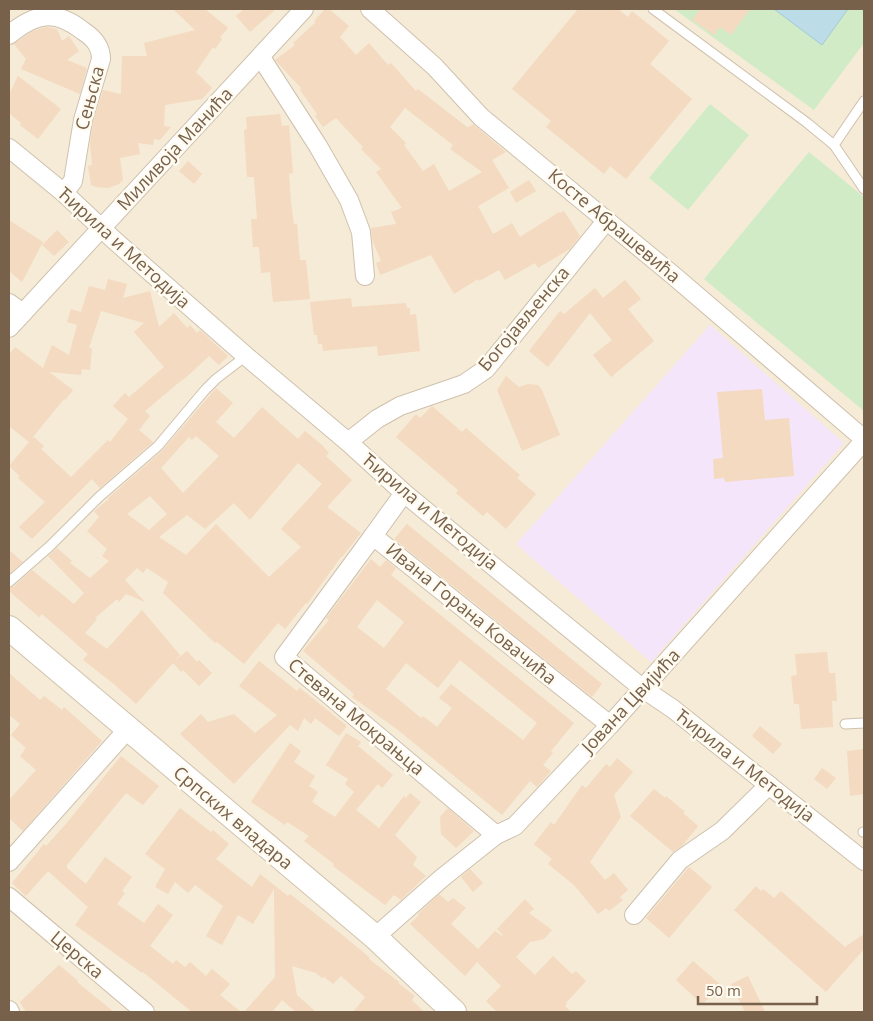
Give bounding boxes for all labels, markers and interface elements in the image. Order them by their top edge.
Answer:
street label: Сењска [69,63,109,132]
street label: Миливоја Манића [111,82,238,215]
street label: Косте Абрашевића [543,163,686,288]
street label: Ћирила и Методија [53,181,196,313]
street label: Богојављенска [472,261,574,376]
street label: Ћирила и Методија [358,447,504,575]
street label: Ивана Горана Ковачића [381,537,562,690]
street label: Јована Цвијића [574,643,685,759]
street label: Стевана Мокрањца [283,652,430,780]
street label: Ћирила и Методија [671,703,820,827]
street label: Српских владара [169,760,298,874]
street label: Церска [46,925,109,983]
scale bar [698,974,817,1006]
text: 50 m [706,980,741,1000]

